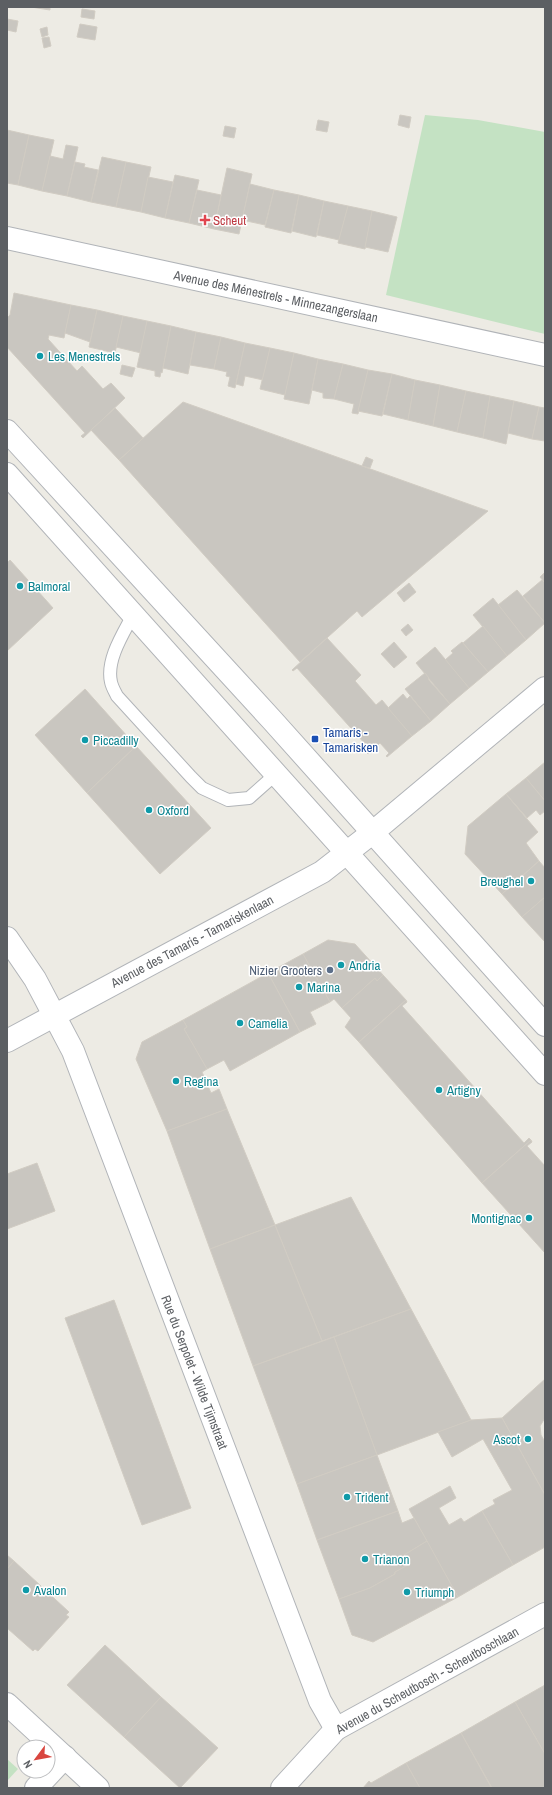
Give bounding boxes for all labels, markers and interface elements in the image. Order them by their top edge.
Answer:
place label: Scheut [213,212,246,229]
marker: Scheut [200,215,210,225]
street label: Avenue des Ménestrels - Minnezangerslaan [171,266,380,326]
place label: Les Menestrels [48,348,120,365]
marker: Les Menestrels [35,351,45,361]
place label: Balmoral [28,578,70,595]
marker: Balmoral [15,581,25,591]
place label: Tamaris - Tamarisken [323,724,378,756]
place label: Piccadilly [93,732,139,749]
marker: Tamaris - Tamarisken [310,734,320,744]
marker: Piccadilly [80,735,90,745]
place label: Oxford [157,802,189,819]
marker: Oxford [144,805,154,815]
place label: Breughel [480,873,523,890]
marker: Breughel [526,876,536,886]
street label: Avenue des Tamaris - Tamariskenlaan [107,891,277,992]
place label: Andria [348,957,380,974]
marker: Andria [336,960,346,970]
place label: Nizier Grooters [249,962,322,979]
marker: Nizier Grooters [325,965,335,975]
place label: Marina [307,979,340,996]
marker: Marina [294,982,304,992]
place label: Camelia [248,1015,288,1032]
marker: Camelia [235,1018,245,1028]
place label: Regina [184,1073,218,1090]
marker: Regina [171,1076,181,1086]
place label: Artigny [446,1082,481,1099]
marker: Artigny [434,1085,444,1095]
place label: Montignac [471,1210,521,1227]
marker: Montignac [524,1213,534,1223]
street label: Rue du Serpolet - Wilde Tijmstraat [157,1293,232,1452]
place label: Ascot [492,1431,520,1448]
marker: Ascot [523,1434,533,1444]
place label: Trident [355,1489,388,1506]
marker: Trident [342,1492,352,1502]
place label: Trianon [373,1551,409,1568]
marker: Trianon [360,1554,370,1564]
place label: Avalon [33,1582,66,1599]
place label: Triumph [415,1584,454,1601]
marker: Avalon [21,1585,31,1595]
marker: Triumph [402,1587,412,1597]
street label: Avenue du Scheutbosch - Scheutboschlaan [332,1623,522,1738]
north arrow [16,1739,56,1779]
text: N [20,1758,35,1771]

